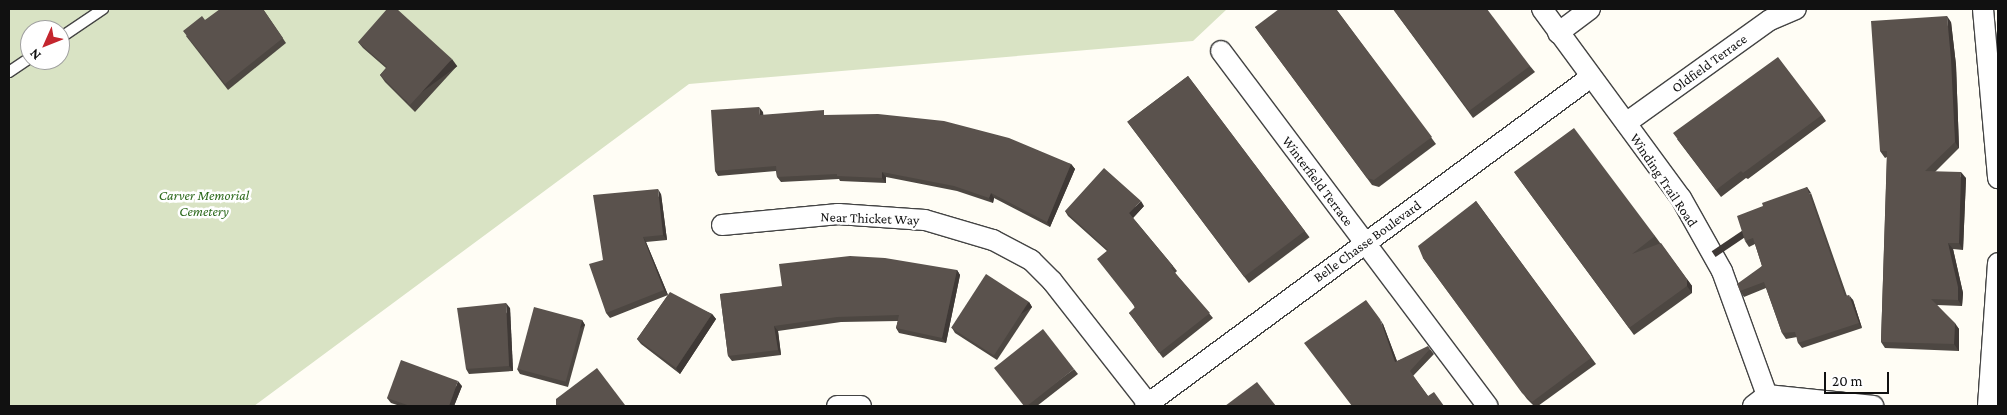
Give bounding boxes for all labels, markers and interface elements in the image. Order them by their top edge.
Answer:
north arrow [20,20,70,70]
street label: Oldfield Terrace [1668,30,1750,96]
text: N [26,46,44,64]
street label: Winding Trail Road [1627,130,1701,230]
street label: Winterfield Terrace [1279,133,1357,229]
park label: Carver Memorial Cemetery [159,187,249,220]
street label: Belle Chasse Boulevard [1310,196,1424,286]
street label: Near Thicket Way [820,208,920,228]
scale bar [1827,362,1892,394]
text: 20 m [1832,373,1863,389]

